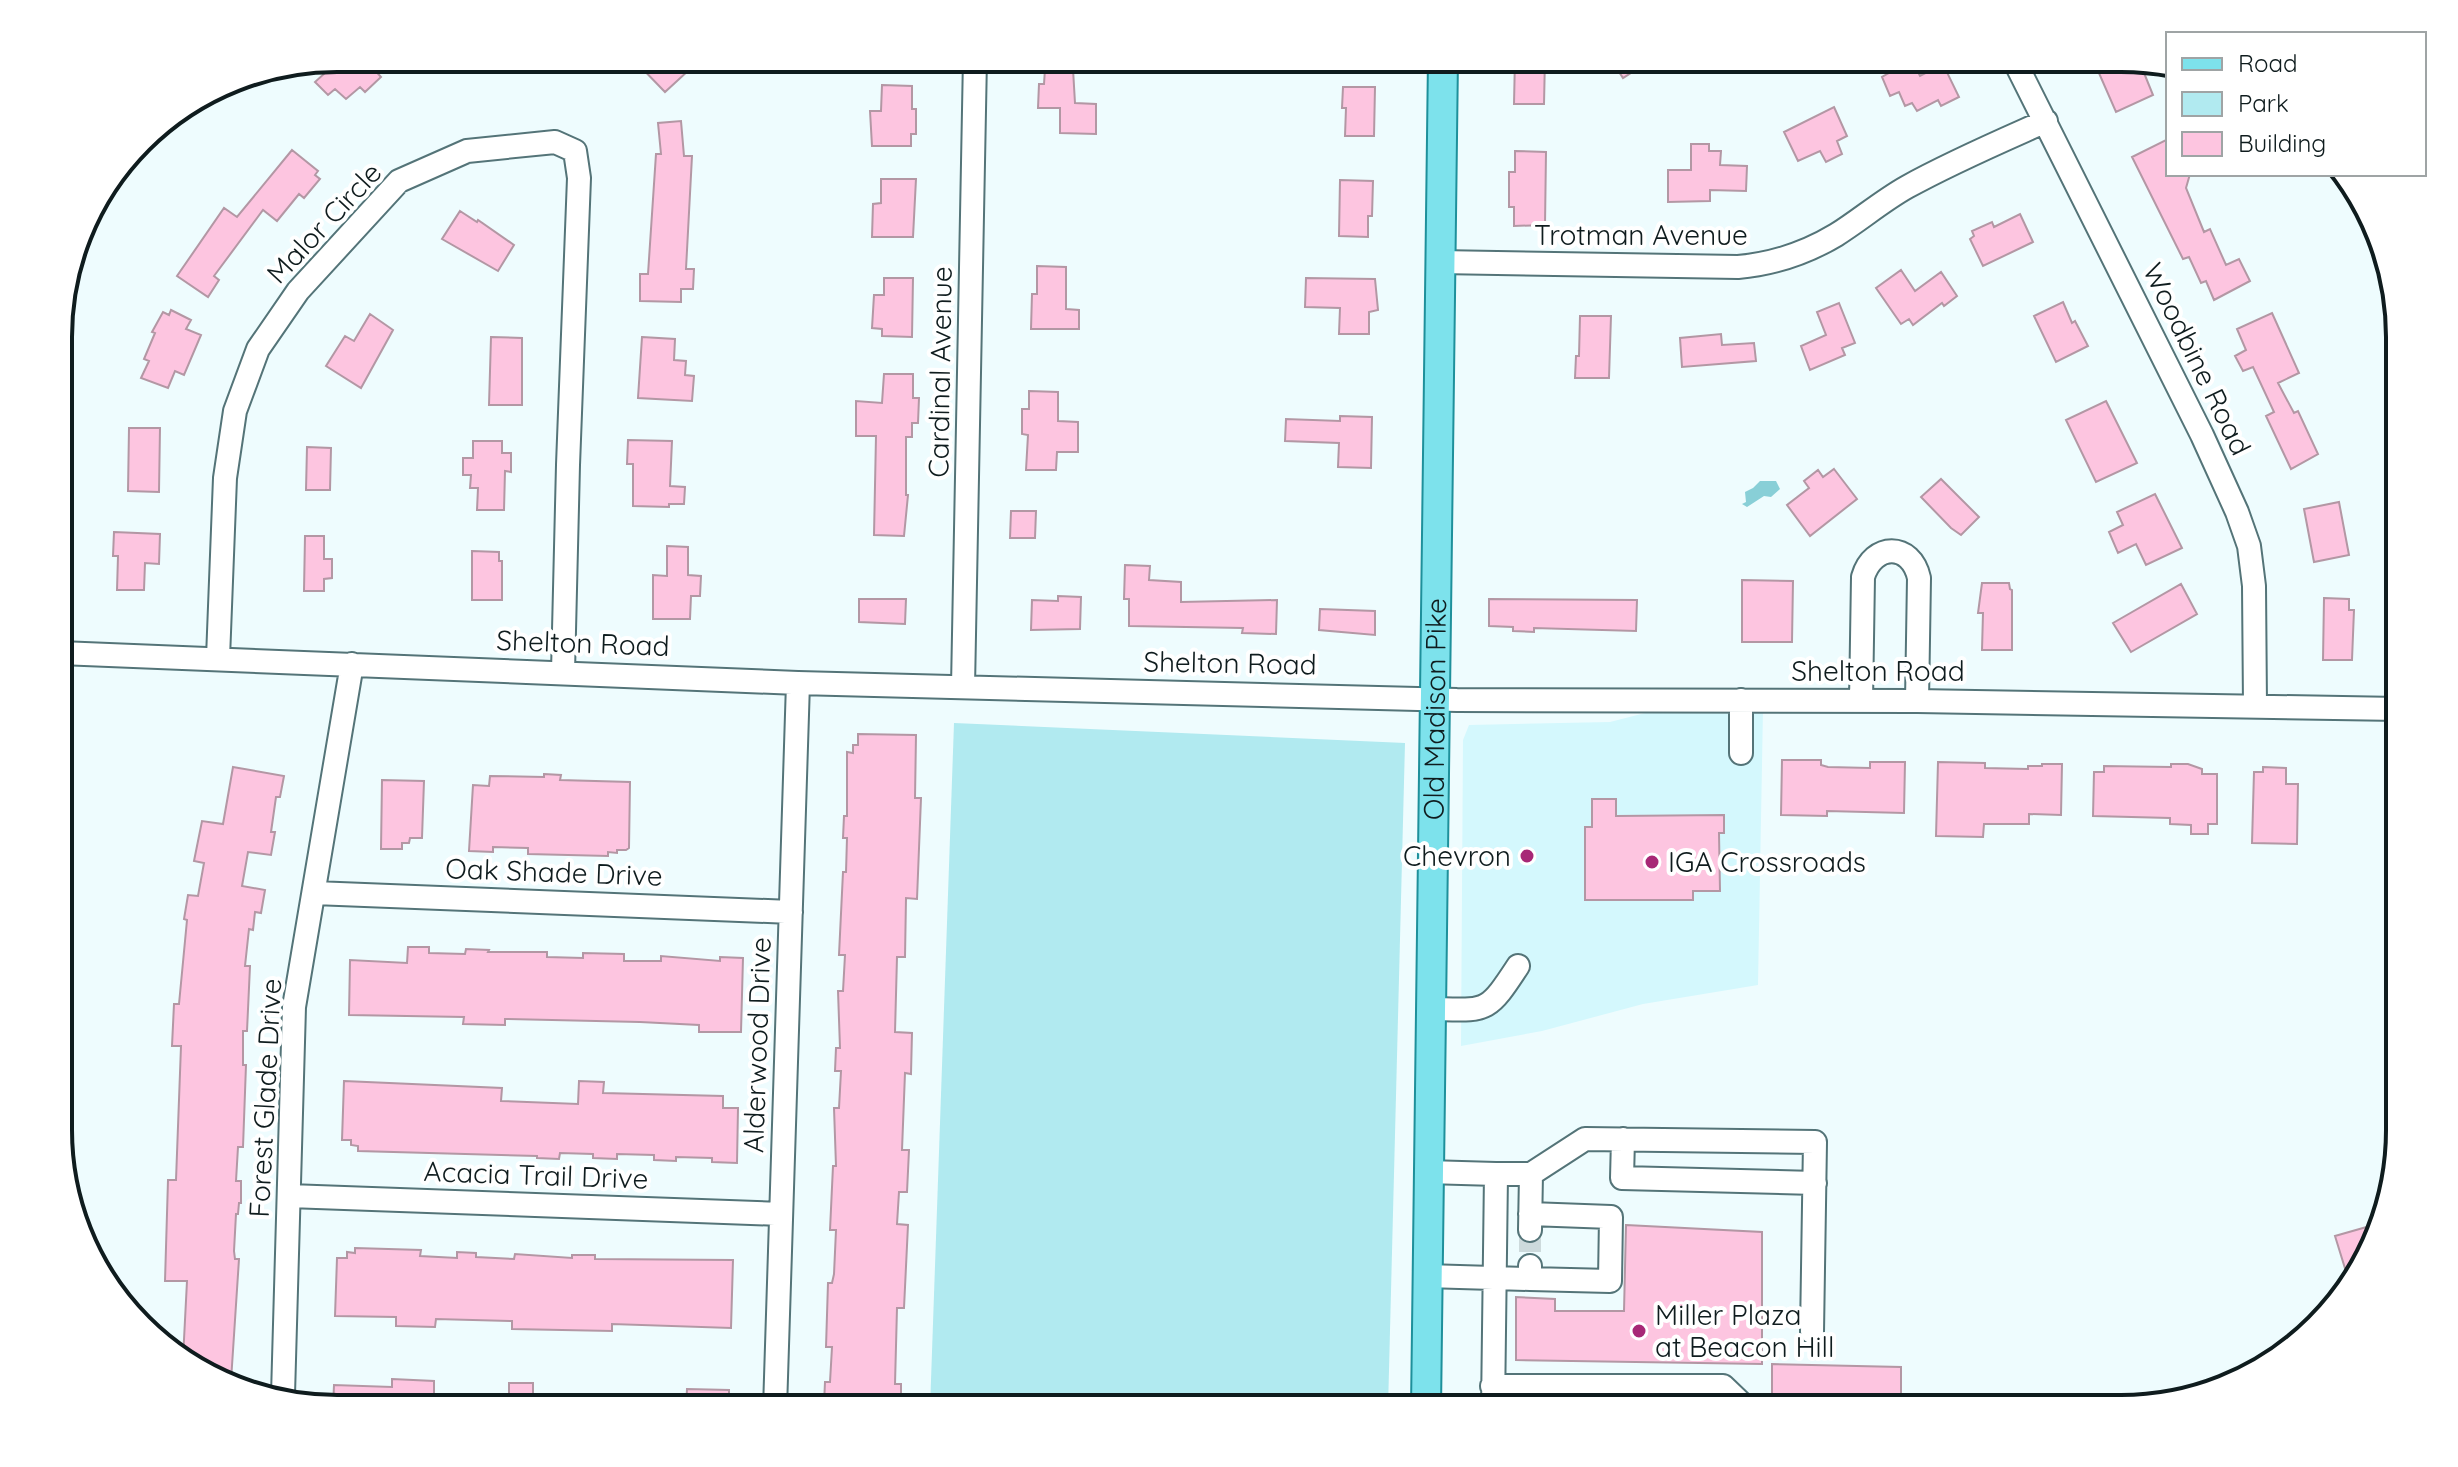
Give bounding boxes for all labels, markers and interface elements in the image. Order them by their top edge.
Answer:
legend [2166,32,2426,176]
text: Road [2238,48,2298,78]
text: Park [2238,88,2289,118]
text: Building [2238,128,2326,158]
street label: Malor Circle [259,155,388,290]
street label: Trotman Avenue [1534,217,1748,252]
street label: Woodbine Road [2136,257,2259,461]
street label: Cardinal Avenue [920,266,959,478]
street label: Old Madison Pike [1415,598,1453,820]
street label: Shelton Road [496,622,670,663]
street label: Shelton Road [1143,643,1317,682]
street label: Shelton Road [1791,653,1965,688]
place label: Chevron [1403,838,1511,873]
place label: IGA Crossroads [1668,844,1866,879]
marker: Chevron [1518,847,1536,865]
street label: Oak Shade Drive [445,850,663,893]
marker: IGA Crossroads [1643,853,1661,871]
street label: Alderwood Drive [735,936,778,1154]
street label: Forest Glade Drive [241,978,288,1218]
street label: Acacia Trail Drive [423,1153,649,1196]
place label: Miller Plaza at Beacon Hill [1655,1297,1834,1364]
marker: Miller Plaza at Beacon Hill [1630,1322,1648,1340]

